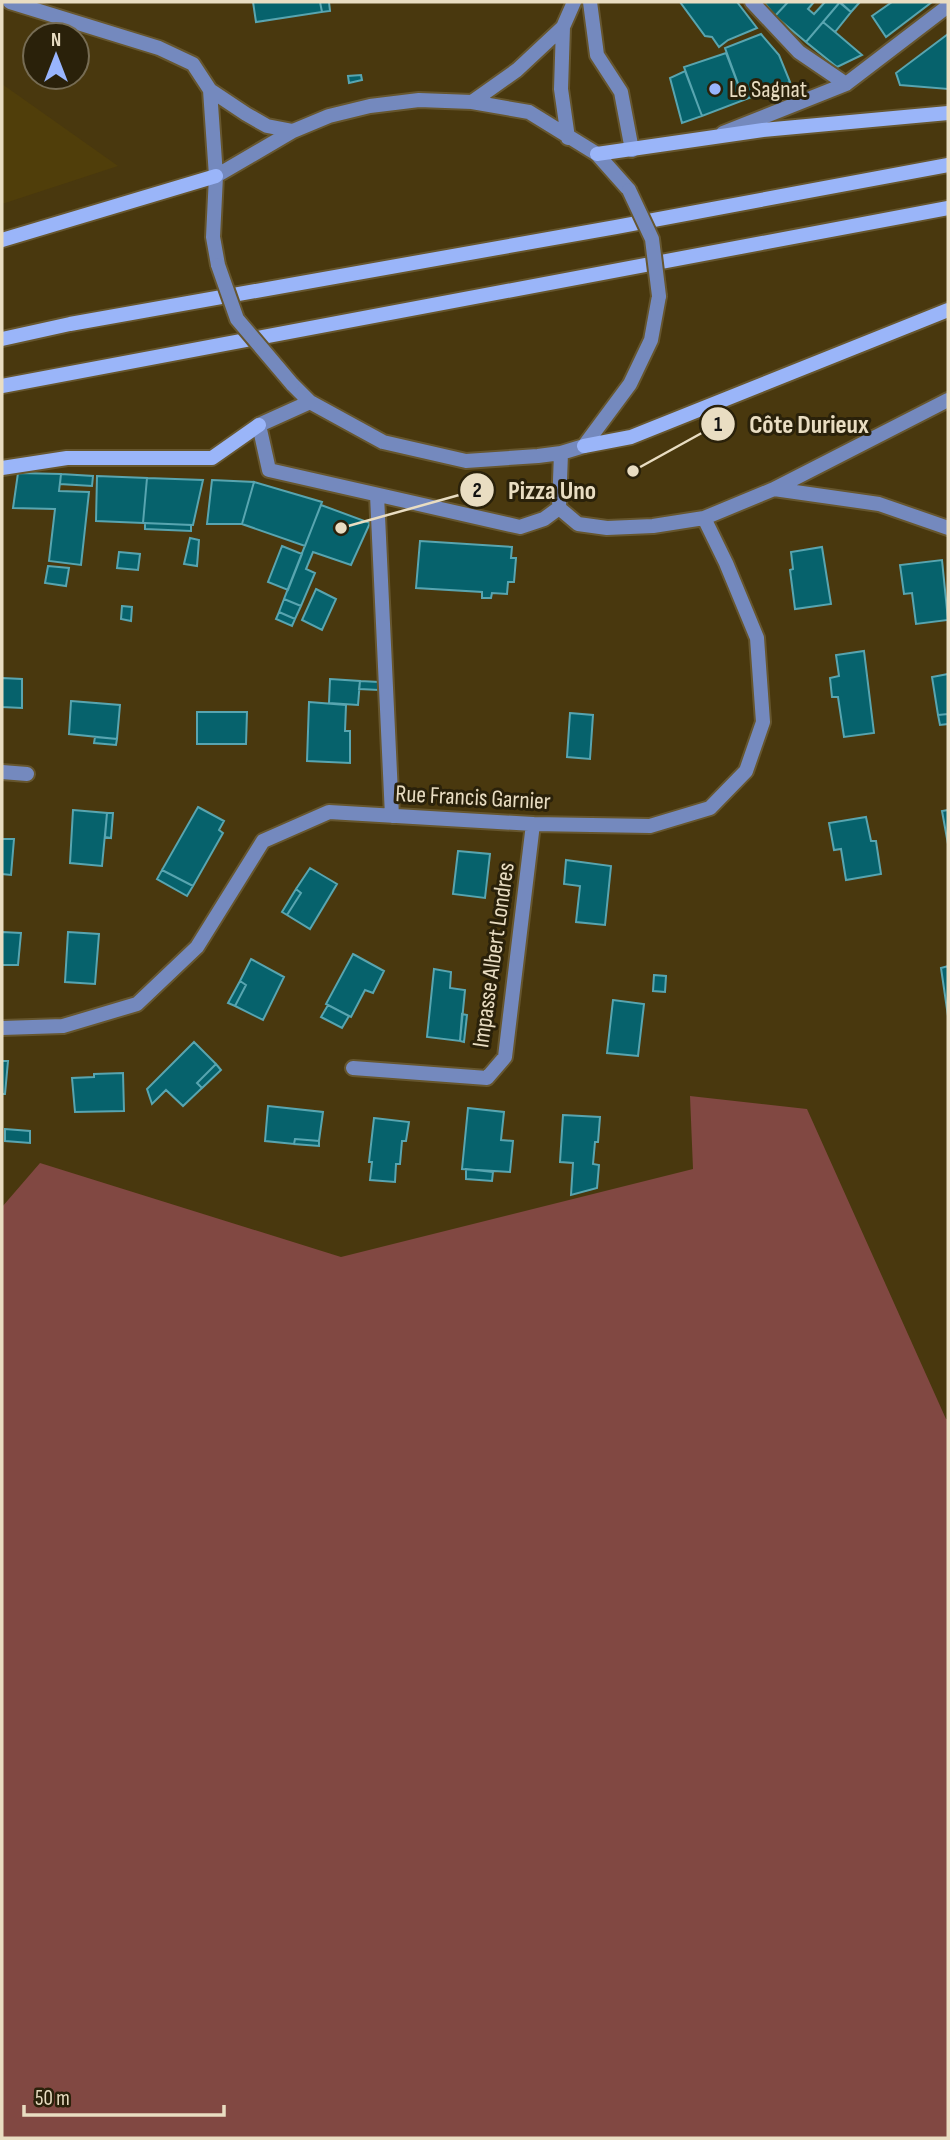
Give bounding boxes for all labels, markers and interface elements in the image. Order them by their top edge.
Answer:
north arrow [21,21,91,91]
text: N [51,29,61,52]
place label: Le Sagnat [729,75,807,104]
marker: Le Sagnat [707,81,723,97]
callout: Côte Durieux [700,400,883,447]
text: Côte Durieux [749,410,869,441]
text: 1 [714,412,722,437]
callout: Pizza Uno [459,466,610,513]
text: Pizza Uno [508,476,596,507]
text: 2 [472,478,482,503]
street label: Rue Francis Garnier [395,779,551,816]
street label: Impasse Albert Londres [466,861,521,1049]
scale bar [24,2074,224,2118]
text: 50 m [35,2086,70,2111]

